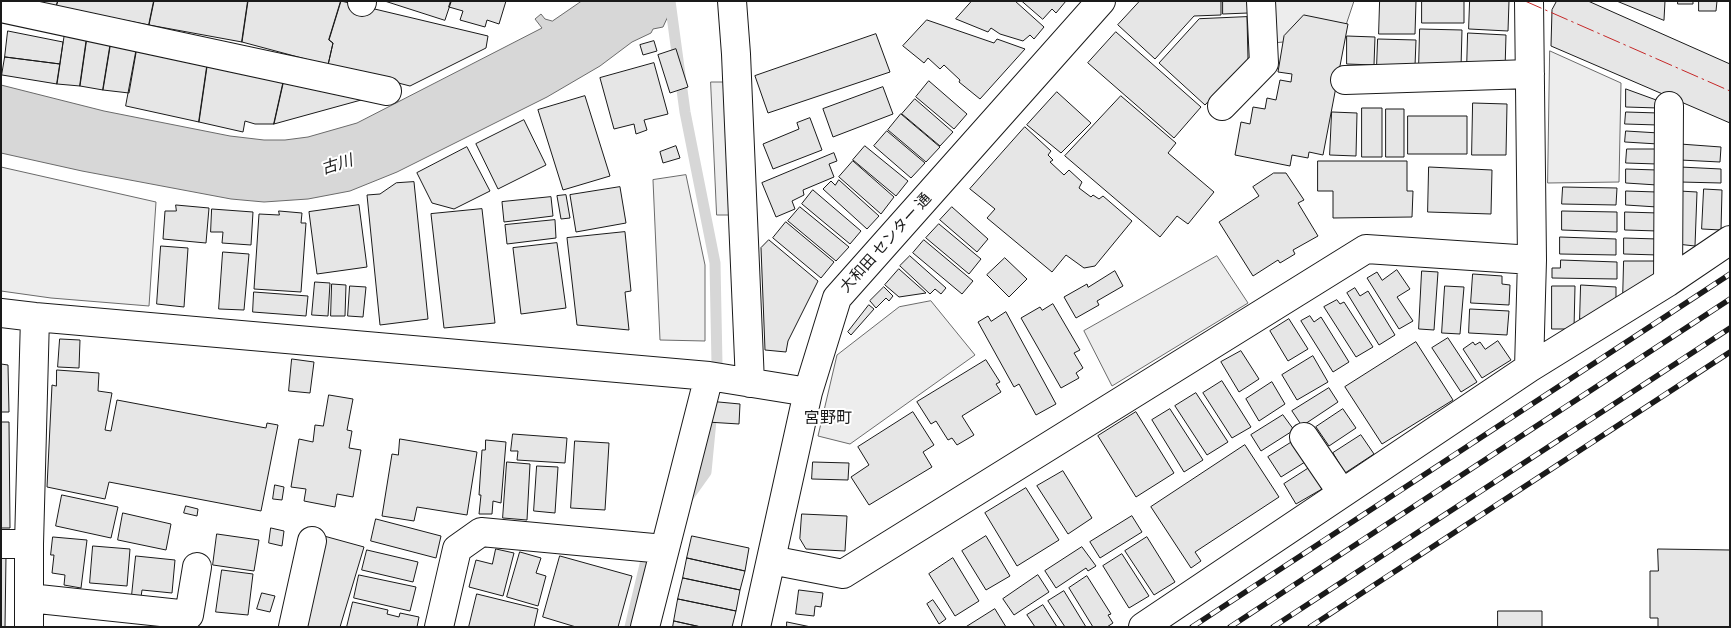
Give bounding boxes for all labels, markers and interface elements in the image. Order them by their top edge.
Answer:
water label: 古川 [319,151,355,179]
street label: 大和田 センター 通 [837,190,935,296]
district label: 宮野町 [804,408,852,428]

